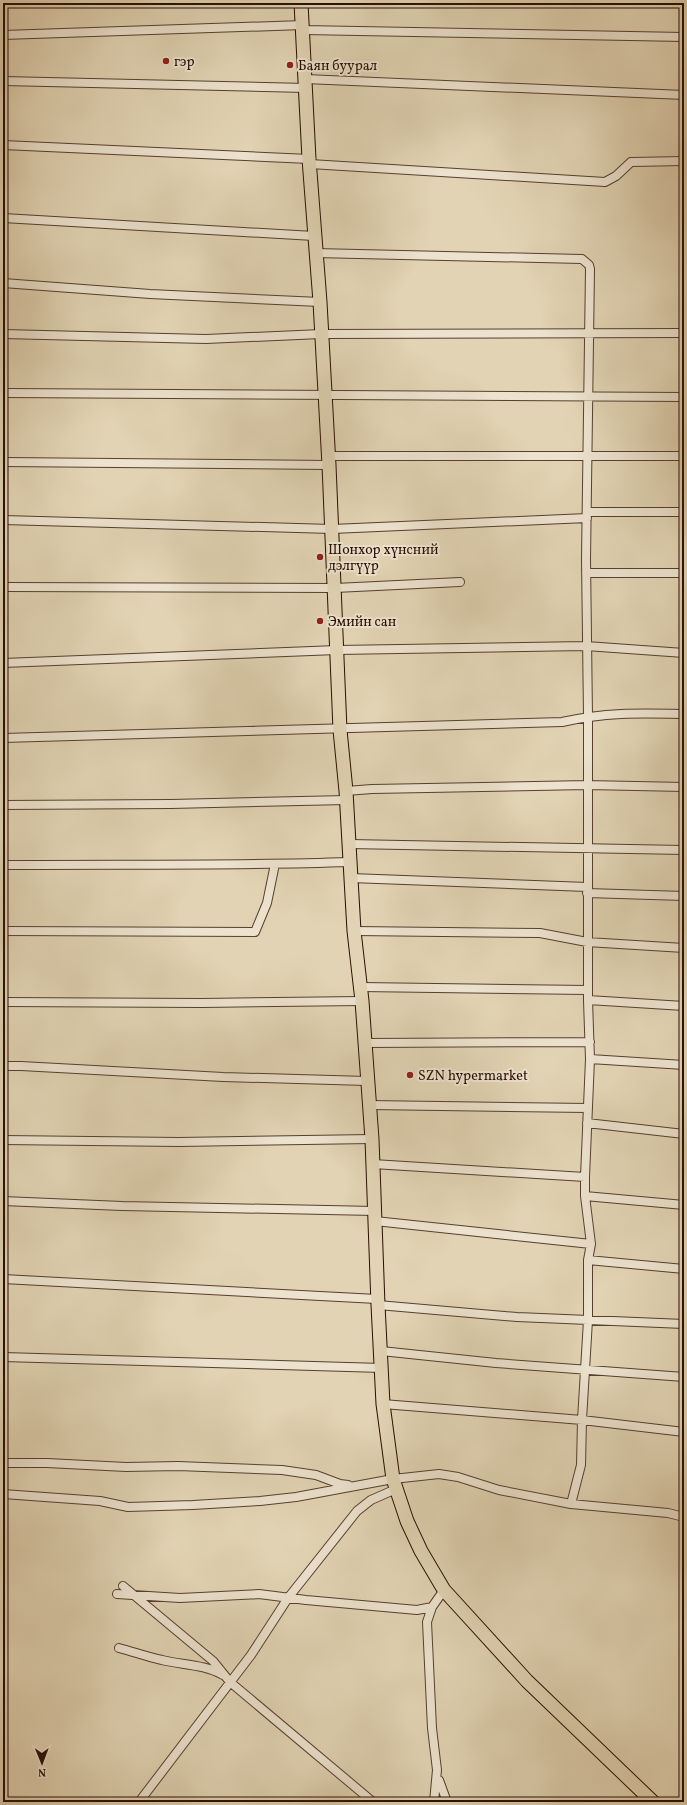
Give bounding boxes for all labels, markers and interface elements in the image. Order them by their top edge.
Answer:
place label: гэр [174,53,195,72]
marker: гэр [161,56,171,66]
place label: Баян буурал [298,57,378,76]
marker: Баян буурал [285,60,295,70]
place label: Шонхор хүнсний дэлгүүр [328,541,439,576]
marker: Шонхор хүнсний дэлгүүр [315,552,325,562]
place label: Эмийн сан [328,613,397,632]
marker: Эмийн сан [315,616,325,626]
place label: SZN hypermarket [418,1067,528,1086]
marker: SZN hypermarket [405,1070,415,1080]
north arrow [22,1743,62,1783]
text: N [38,1764,46,1779]

